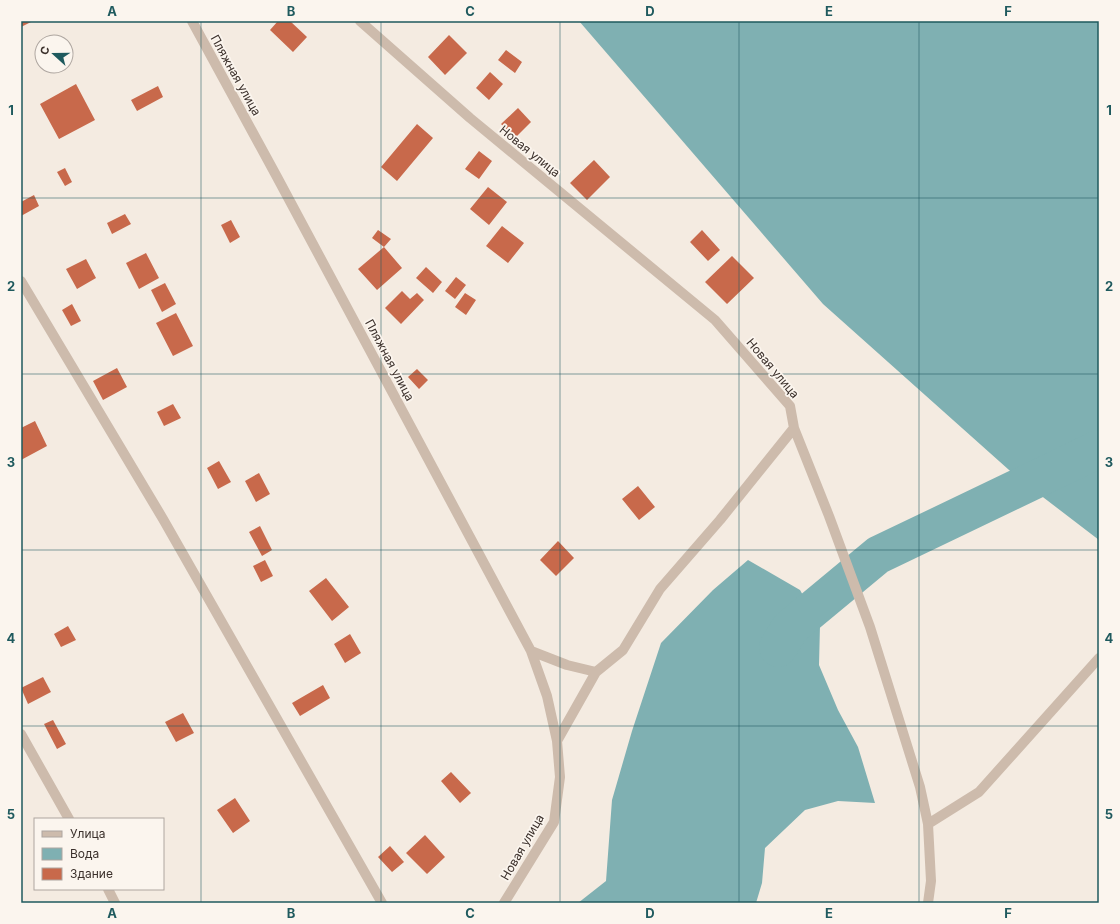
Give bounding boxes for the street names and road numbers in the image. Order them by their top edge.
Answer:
street label: Пляжная улица [208,32,264,118]
street label: Новая улица [497,122,563,180]
street label: Пляжная улица [362,317,418,403]
street label: Новая улица [744,335,802,401]
street label: Новая улица [497,811,547,883]

